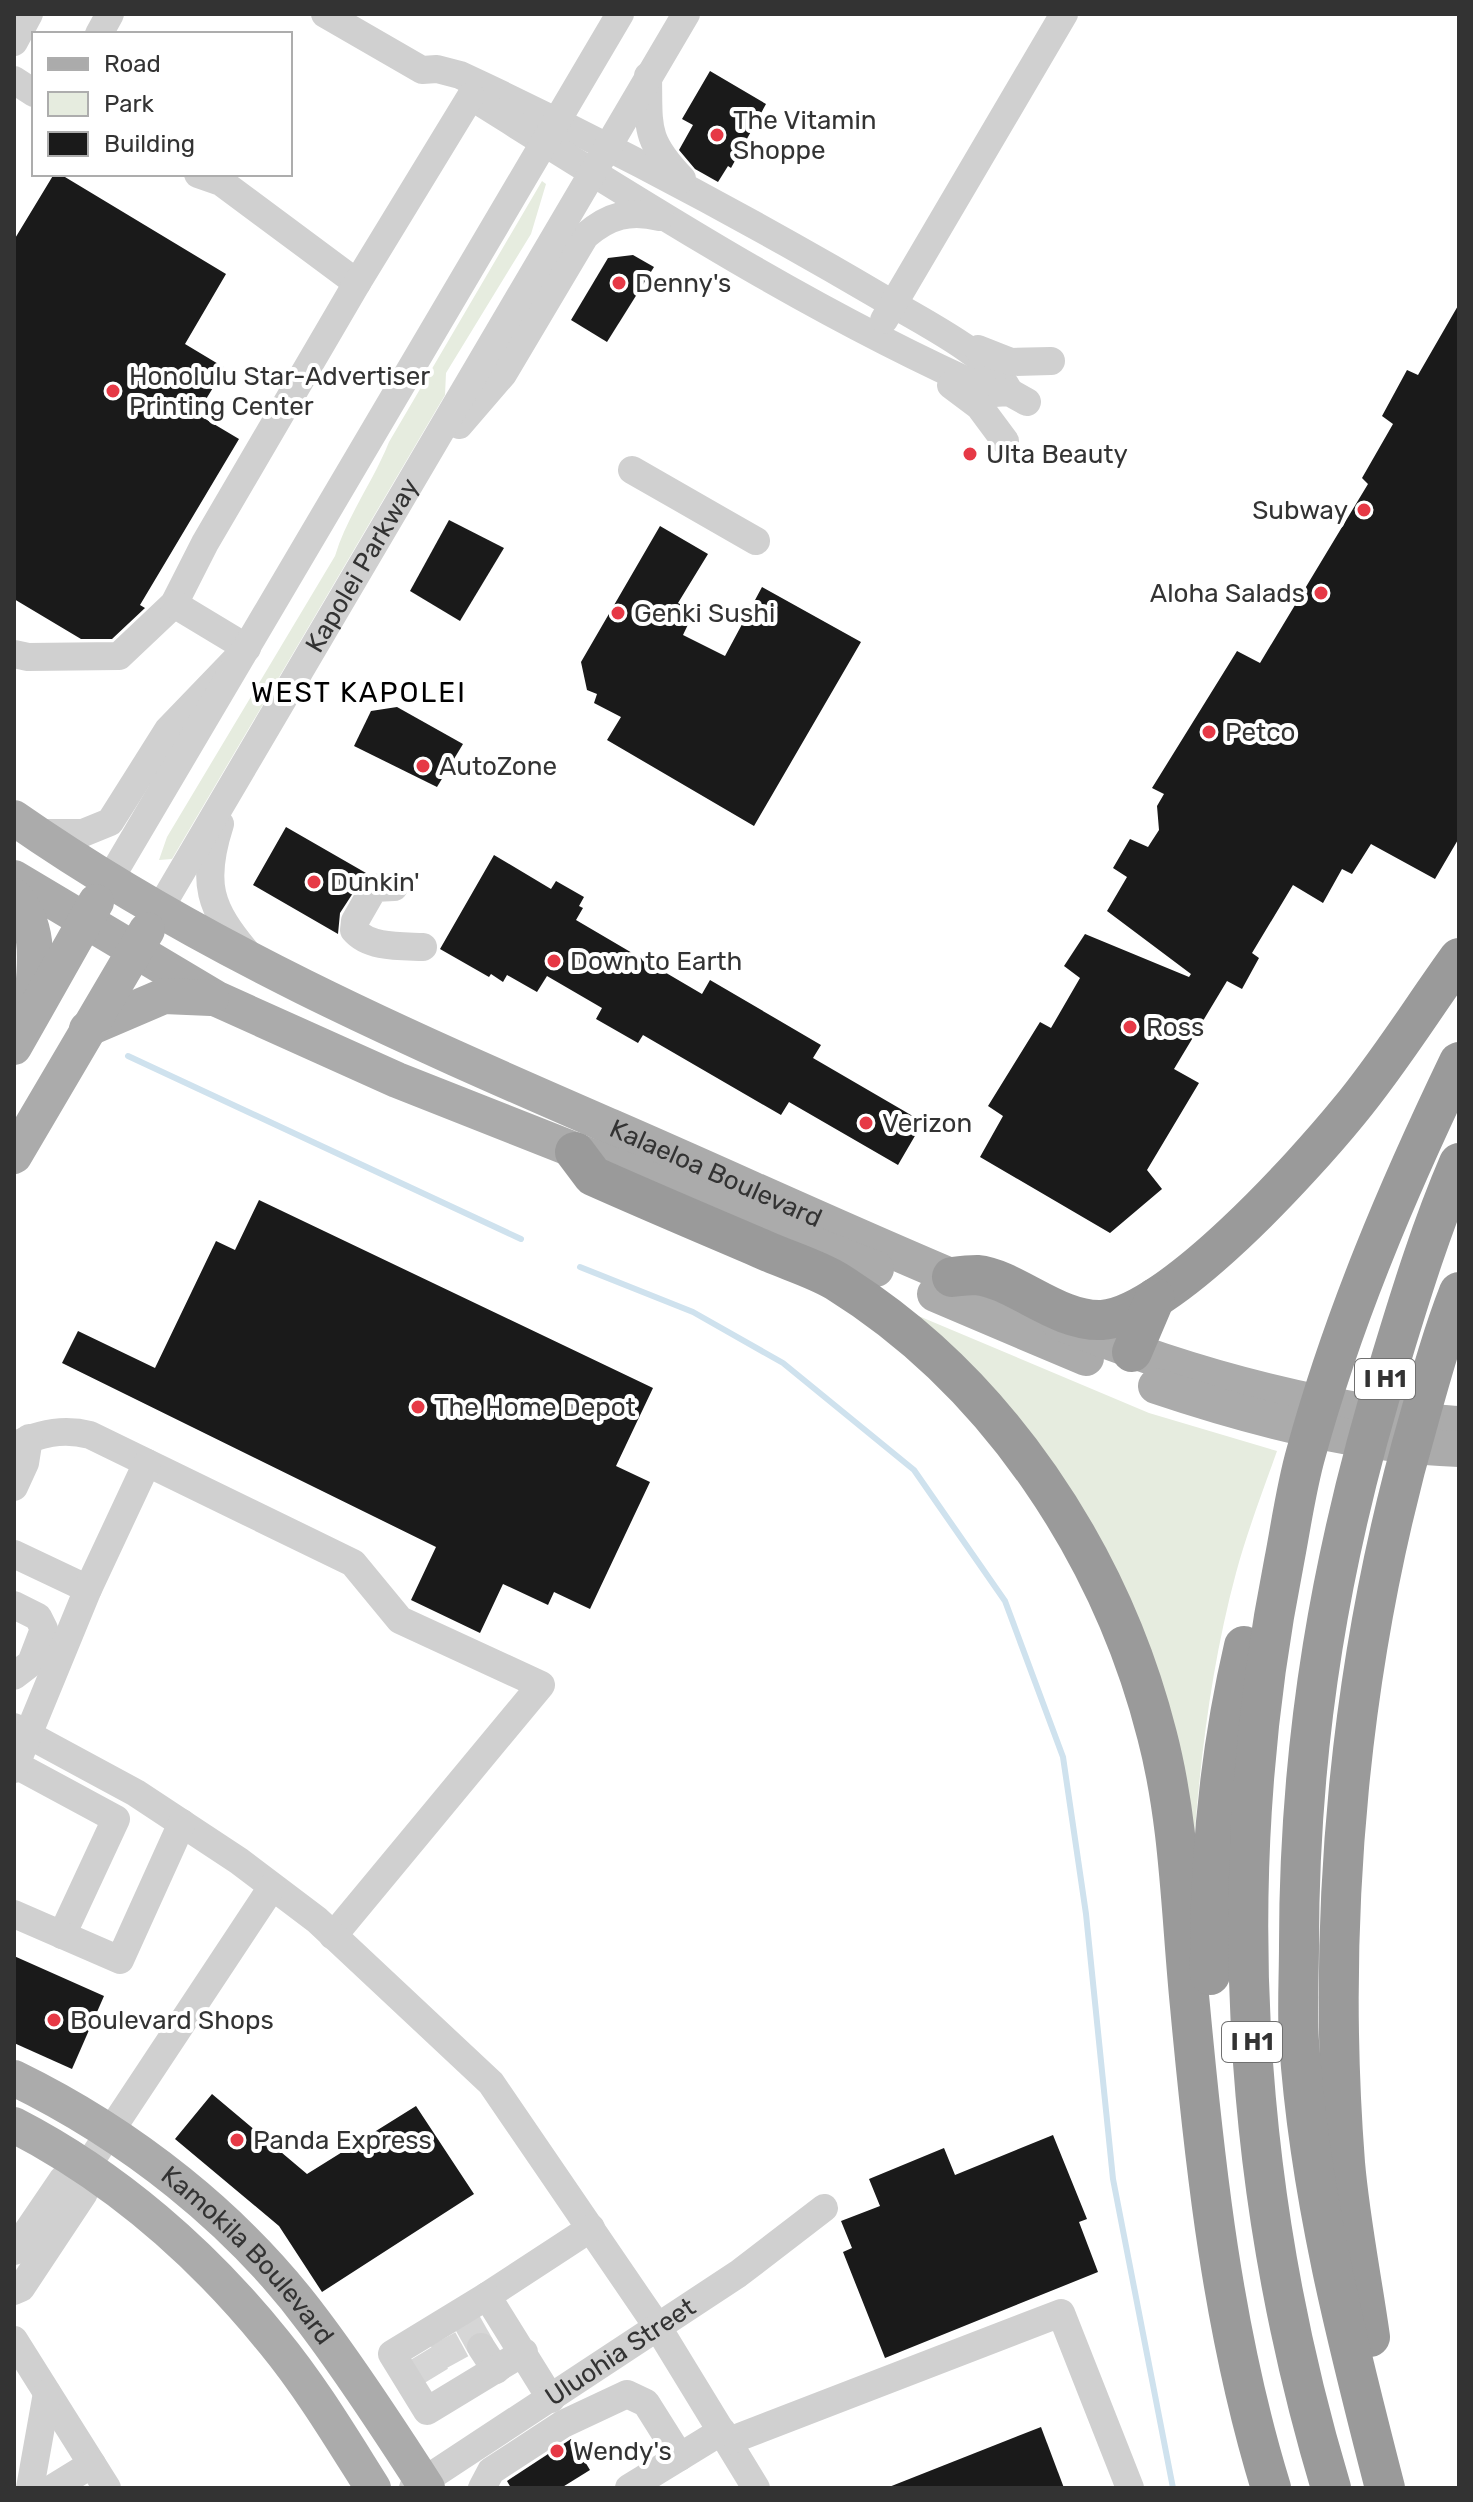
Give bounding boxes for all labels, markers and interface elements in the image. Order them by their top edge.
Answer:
legend [32,32,292,176]
text: Road [104,50,161,78]
text: Park [104,90,155,118]
place label: The Vitamin Shoppe [733,105,877,166]
marker: The Vitamin Shoppe [708,126,726,144]
text: Building [104,130,195,158]
place label: Denny's [635,268,731,299]
marker: Denny's [610,274,628,292]
place label: Honolulu Star-Advertiser Printing Center [129,361,430,422]
marker: Honolulu Star-Advertiser Printing Center [104,382,122,400]
place label: Ulta Beauty [986,439,1128,470]
marker: Ulta Beauty [961,445,979,463]
street label: Kapolei Parkway [299,473,425,658]
place label: Subway [1252,495,1348,526]
marker: Subway [1355,501,1373,519]
place label: Aloha Salads [1150,578,1305,609]
marker: Aloha Salads [1312,584,1330,602]
place label: Genki Sushi [634,598,775,629]
marker: Genki Sushi [609,604,627,622]
district label: WEST KAPOLEI [251,676,467,709]
place label: Petco [1225,717,1295,748]
marker: Petco [1200,723,1218,741]
place label: AutoZone [439,751,557,782]
marker: AutoZone [414,757,432,775]
place label: Dunkin' [330,867,420,898]
marker: Dunkin' [305,873,323,891]
place label: Down to Earth [570,946,742,977]
marker: Down to Earth [545,952,563,970]
place label: Ross [1146,1012,1204,1043]
marker: Ross [1121,1018,1139,1036]
place label: Verizon [882,1108,972,1139]
street label: Kalaeloa Boulevard [605,1113,827,1234]
marker: Verizon [857,1114,875,1132]
road number: I H1 [1355,1359,1415,1399]
place label: The Home Depot [434,1392,636,1423]
marker: The Home Depot [409,1398,427,1416]
place label: Boulevard Shops [70,2005,274,2036]
marker: Boulevard Shops [45,2011,63,2029]
road number: I H1 [1222,2022,1282,2062]
place label: Panda Express [253,2125,432,2156]
marker: Panda Express [228,2131,246,2149]
street label: Kamokila Boulevard [155,2160,340,2351]
street label: Uluohia Street [540,2291,701,2413]
place label: Wendy's [573,2436,672,2467]
marker: Wendy's [548,2442,566,2460]

